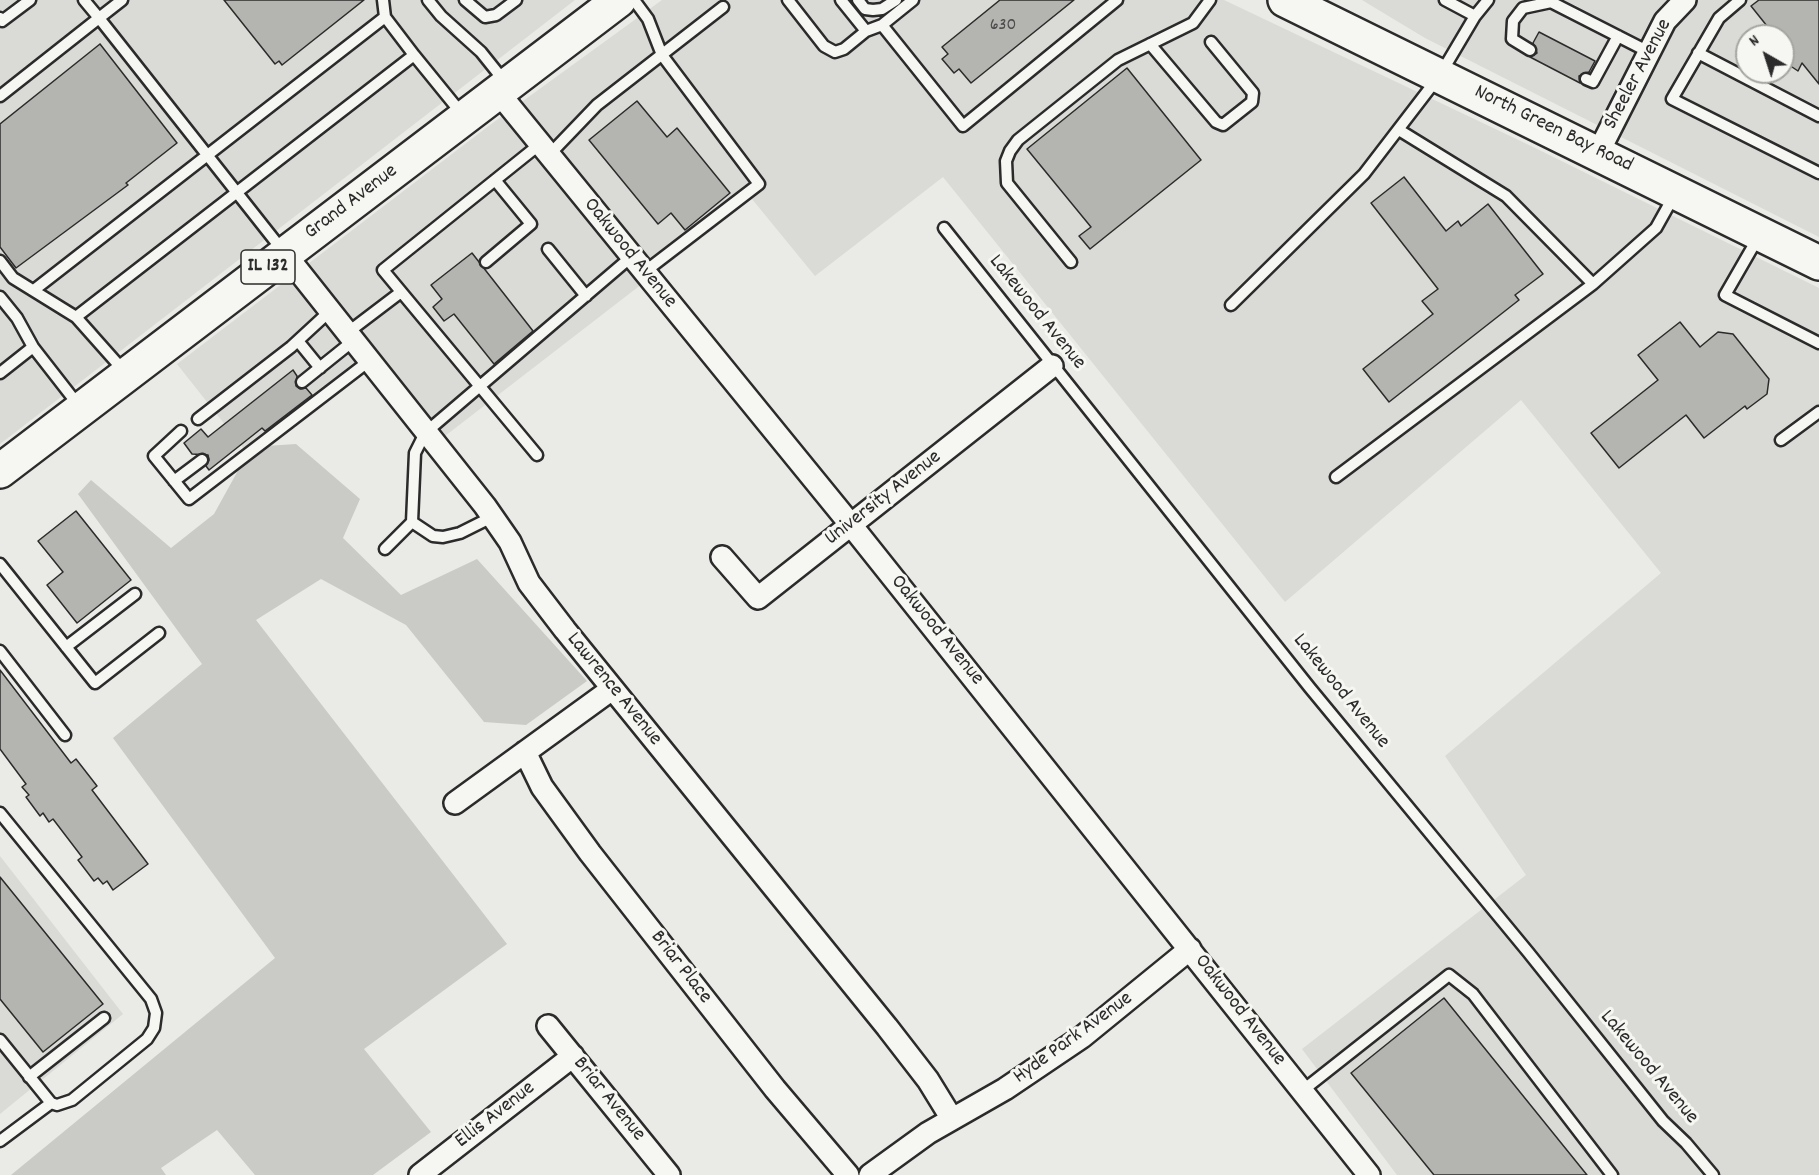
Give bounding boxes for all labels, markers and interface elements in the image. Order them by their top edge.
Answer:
street label: Sheeler Avenue [1599,15,1679,135]
house number: 630 [990,16,1016,38]
north arrow [1735,24,1795,84]
text: N [1744,30,1765,53]
street label: North Green Bay Road [1470,81,1636,179]
street label: Grand Avenue [300,160,404,246]
street label: Oakwood Avenue [577,194,681,314]
road number: IL 132 [241,250,295,284]
street label: Lakewood Avenue [982,250,1090,376]
street label: University Avenue [821,446,947,552]
street label: Oakwood Avenue [884,571,988,691]
street label: Lawrence Avenue [560,628,666,752]
street label: Lakewood Avenue [1286,629,1394,755]
street label: Briar Place [644,926,716,1010]
street label: Oakwood Avenue [1188,950,1290,1072]
street label: Hyde Park Avenue [1009,987,1139,1091]
street label: Lakewood Avenue [1593,1006,1703,1130]
street label: Briar Avenue [566,1053,650,1147]
street label: Ellis Avenue [451,1077,541,1155]

